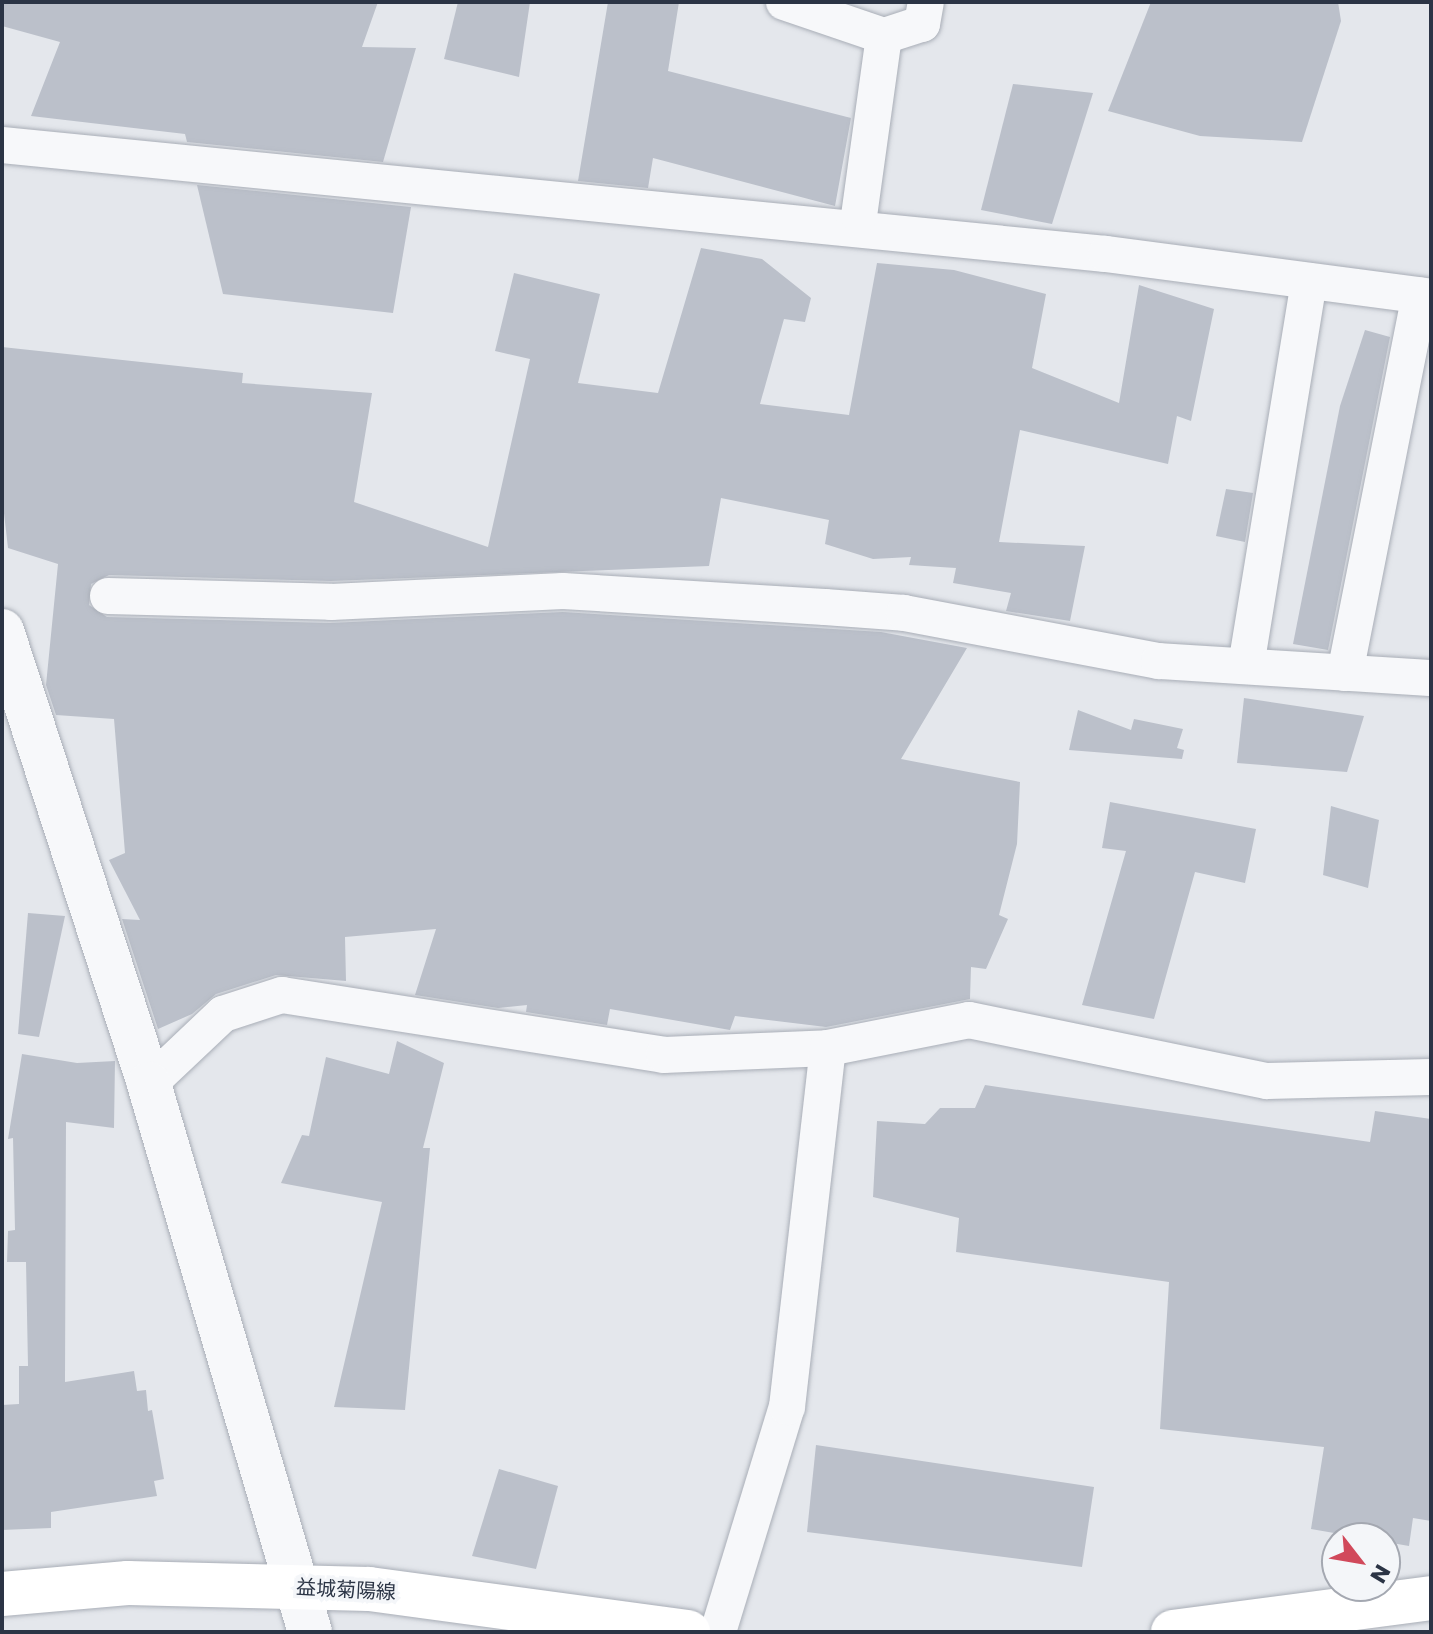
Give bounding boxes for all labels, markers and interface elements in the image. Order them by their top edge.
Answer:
north arrow [1321,1522,1401,1602]
text: N [1363,1559,1398,1589]
street label: 益城菊陽線 [295,1575,397,1605]

